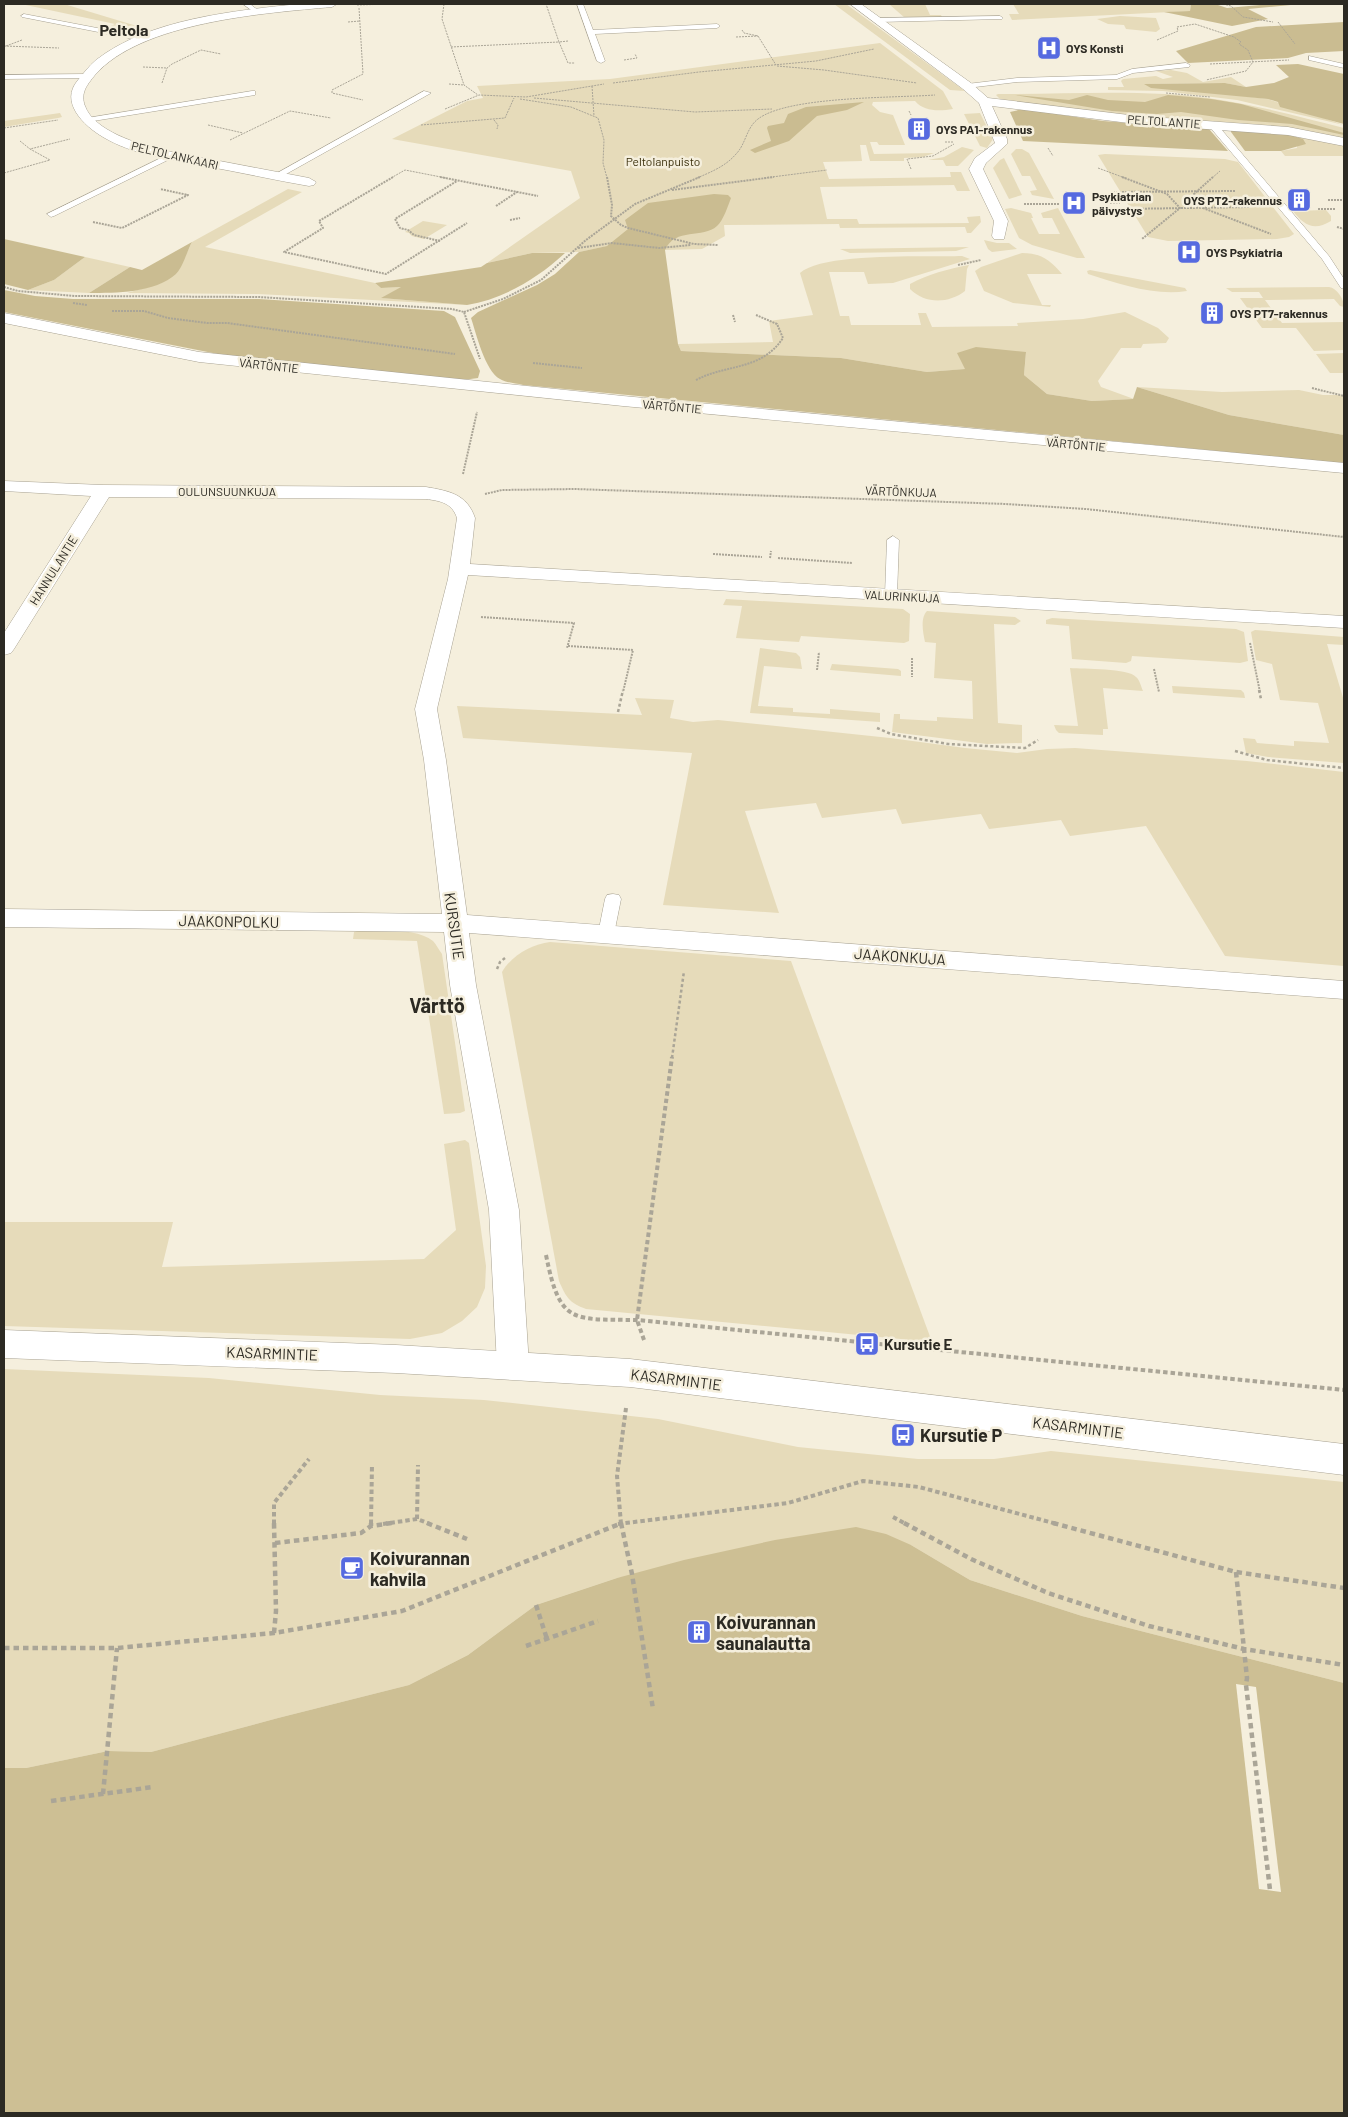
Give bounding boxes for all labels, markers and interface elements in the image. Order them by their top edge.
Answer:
district label: Peltola [100,20,148,39]
hospital icon: OYS Konsti [1036,35,1062,61]
place label: OYS Konsti [1066,41,1124,55]
street label: PELTOLANTIE [1127,111,1201,131]
building icon: OYS PA1-rakennus [906,116,932,142]
place label: OYS PA1-rakennus [936,122,1032,136]
street label: PELTOLANKAARI [130,138,220,172]
park label: Peltolanpuisto [626,154,700,168]
building icon: OYS PT2-rakennus [1286,187,1312,213]
place label: Psykiatrian päivystys [1092,189,1151,217]
hospital icon: Psykiatrian päivystys [1061,190,1087,216]
place label: OYS PT2-rakennus [1184,193,1282,207]
hospital icon: OYS Psykiatria [1176,239,1202,265]
place label: OYS Psykiatria [1206,245,1283,259]
building icon: OYS PT7-rakennus [1199,300,1225,326]
place label: OYS PT7-rakennus [1230,306,1328,320]
street label: VÄRTÖNTIE [239,355,299,375]
street label: VÄRTÖNTIE [642,396,702,416]
street label: VÄRTÖNTIE [1046,434,1106,454]
street label: VÄRTÖNKUJA [865,483,937,499]
street label: OULUNSUUNKUJA [178,484,276,498]
street label: HANNULANTIE [26,533,80,607]
street label: VALURINKUJA [864,587,940,605]
street label: KURSUTIE [441,891,469,961]
street label: JAAKONPOLKU [179,911,279,931]
street label: JAAKONKUJA [854,944,946,968]
district label: Värttö [409,993,465,1017]
bus stop icon: Kursutie E [854,1331,880,1357]
place label: Kursutie E [884,1335,953,1353]
street label: KASARMINTIE [226,1342,318,1364]
street label: KASARMINTIE [630,1364,722,1394]
street label: KASARMINTIE [1032,1412,1124,1442]
bus stop icon: Kursutie P [890,1422,916,1448]
place label: Kursutie P [920,1424,1003,1446]
place label: Koivurannan kahvila [370,1547,470,1590]
cafe icon: Koivurannan kahvila [339,1555,365,1581]
place label: Koivurannan saunalautta [716,1611,816,1654]
building icon: Koivurannan saunalautta [686,1619,712,1645]

